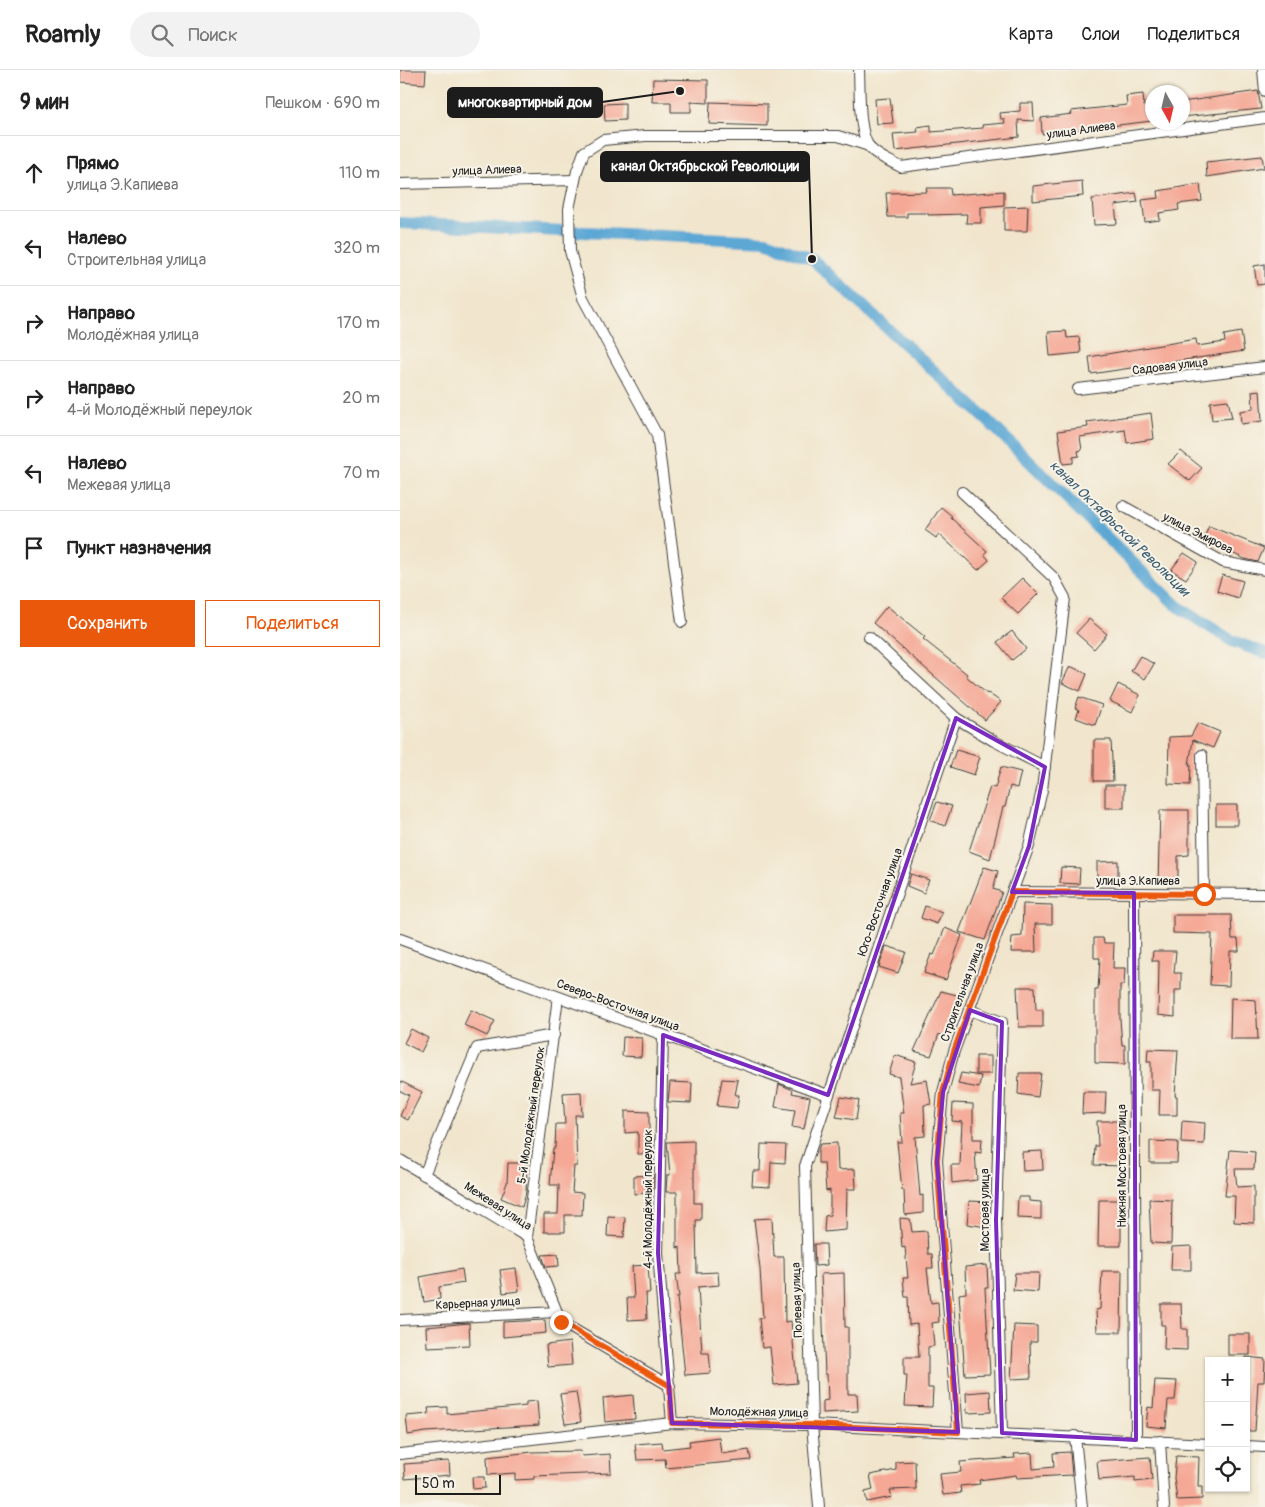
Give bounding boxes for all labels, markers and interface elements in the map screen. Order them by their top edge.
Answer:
search box [130,12,480,57]
text: Roamly [25,20,100,49]
icon: search [148,21,176,49]
text: Поиск [188,23,238,47]
text: Карта [1009,23,1053,46]
text: Слои [1081,23,1119,46]
text: Поделиться [1147,23,1240,46]
north arrow [1145,85,1190,130]
callout: многоквартирный дом [448,88,602,117]
text: 9 мин [20,89,69,116]
text: Пешком · 690 m [266,93,380,113]
text: многоквартирный дом [458,94,592,111]
street label: улица Алиева [1045,118,1117,143]
text: Прямо [67,151,119,175]
callout: канал Октябрьской Революции [601,152,809,181]
text: канал Октябрьской Революции [611,158,800,175]
icon: ahead [20,159,48,187]
street label: улица Алиева [451,162,522,179]
text: 110 m [339,163,380,183]
text: улица Э.Капиева [67,175,179,195]
text: Налево [67,226,127,250]
icon: left [20,234,48,262]
text: 320 m [334,238,380,258]
text: Строительная улица [67,250,206,270]
text: Направо [67,301,135,325]
icon: right [20,309,48,337]
text: 170 m [337,313,380,333]
text: Молодёжная улица [67,325,199,345]
street label: Садовая улица [1131,354,1209,379]
text: Направо [67,376,135,400]
icon: right [20,384,48,412]
text: 20 m [342,388,380,408]
text: 4-й Молодёжный переулок [67,400,253,420]
text: Налево [67,451,127,475]
water label: канал Октябрьской Революции [1046,457,1194,601]
icon: left [20,459,48,487]
text: 70 m [343,463,380,483]
text: Межевая улица [67,475,171,495]
street label: улица Эмирова [1159,509,1236,558]
icon: arrive [20,534,48,562]
text: Пункт назначения [67,536,211,560]
button: Сохранить [20,600,195,647]
button: Поделиться [205,600,380,647]
street label: Юго-Восточная улица [855,846,906,958]
street label: улица Э.Капиева [1095,874,1180,889]
route start [1193,883,1216,906]
street label: Строительная улица [938,940,987,1044]
street label: Северо-Восточная улица [554,976,682,1035]
street label: 5-й Молодёжный переулок [514,1045,549,1185]
street label: Нижняя Мостовая улица [1115,1104,1130,1228]
street label: 4-й Молодёжный переулок [641,1129,656,1269]
street label: Мостовая улица [978,1168,993,1252]
street label: Межевая улица [461,1179,535,1234]
street label: Полевая улица [789,1262,806,1338]
street label: Карьерная улица [435,1294,521,1313]
route end [550,1311,573,1334]
map controls [1205,1357,1250,1492]
button: + [1205,1357,1250,1402]
button: − [1205,1402,1250,1447]
street label: Молодёжная улица [709,1404,809,1421]
button: locate [1205,1447,1250,1492]
scale bar [415,1472,501,1495]
text: 50 m [422,1475,455,1492]

